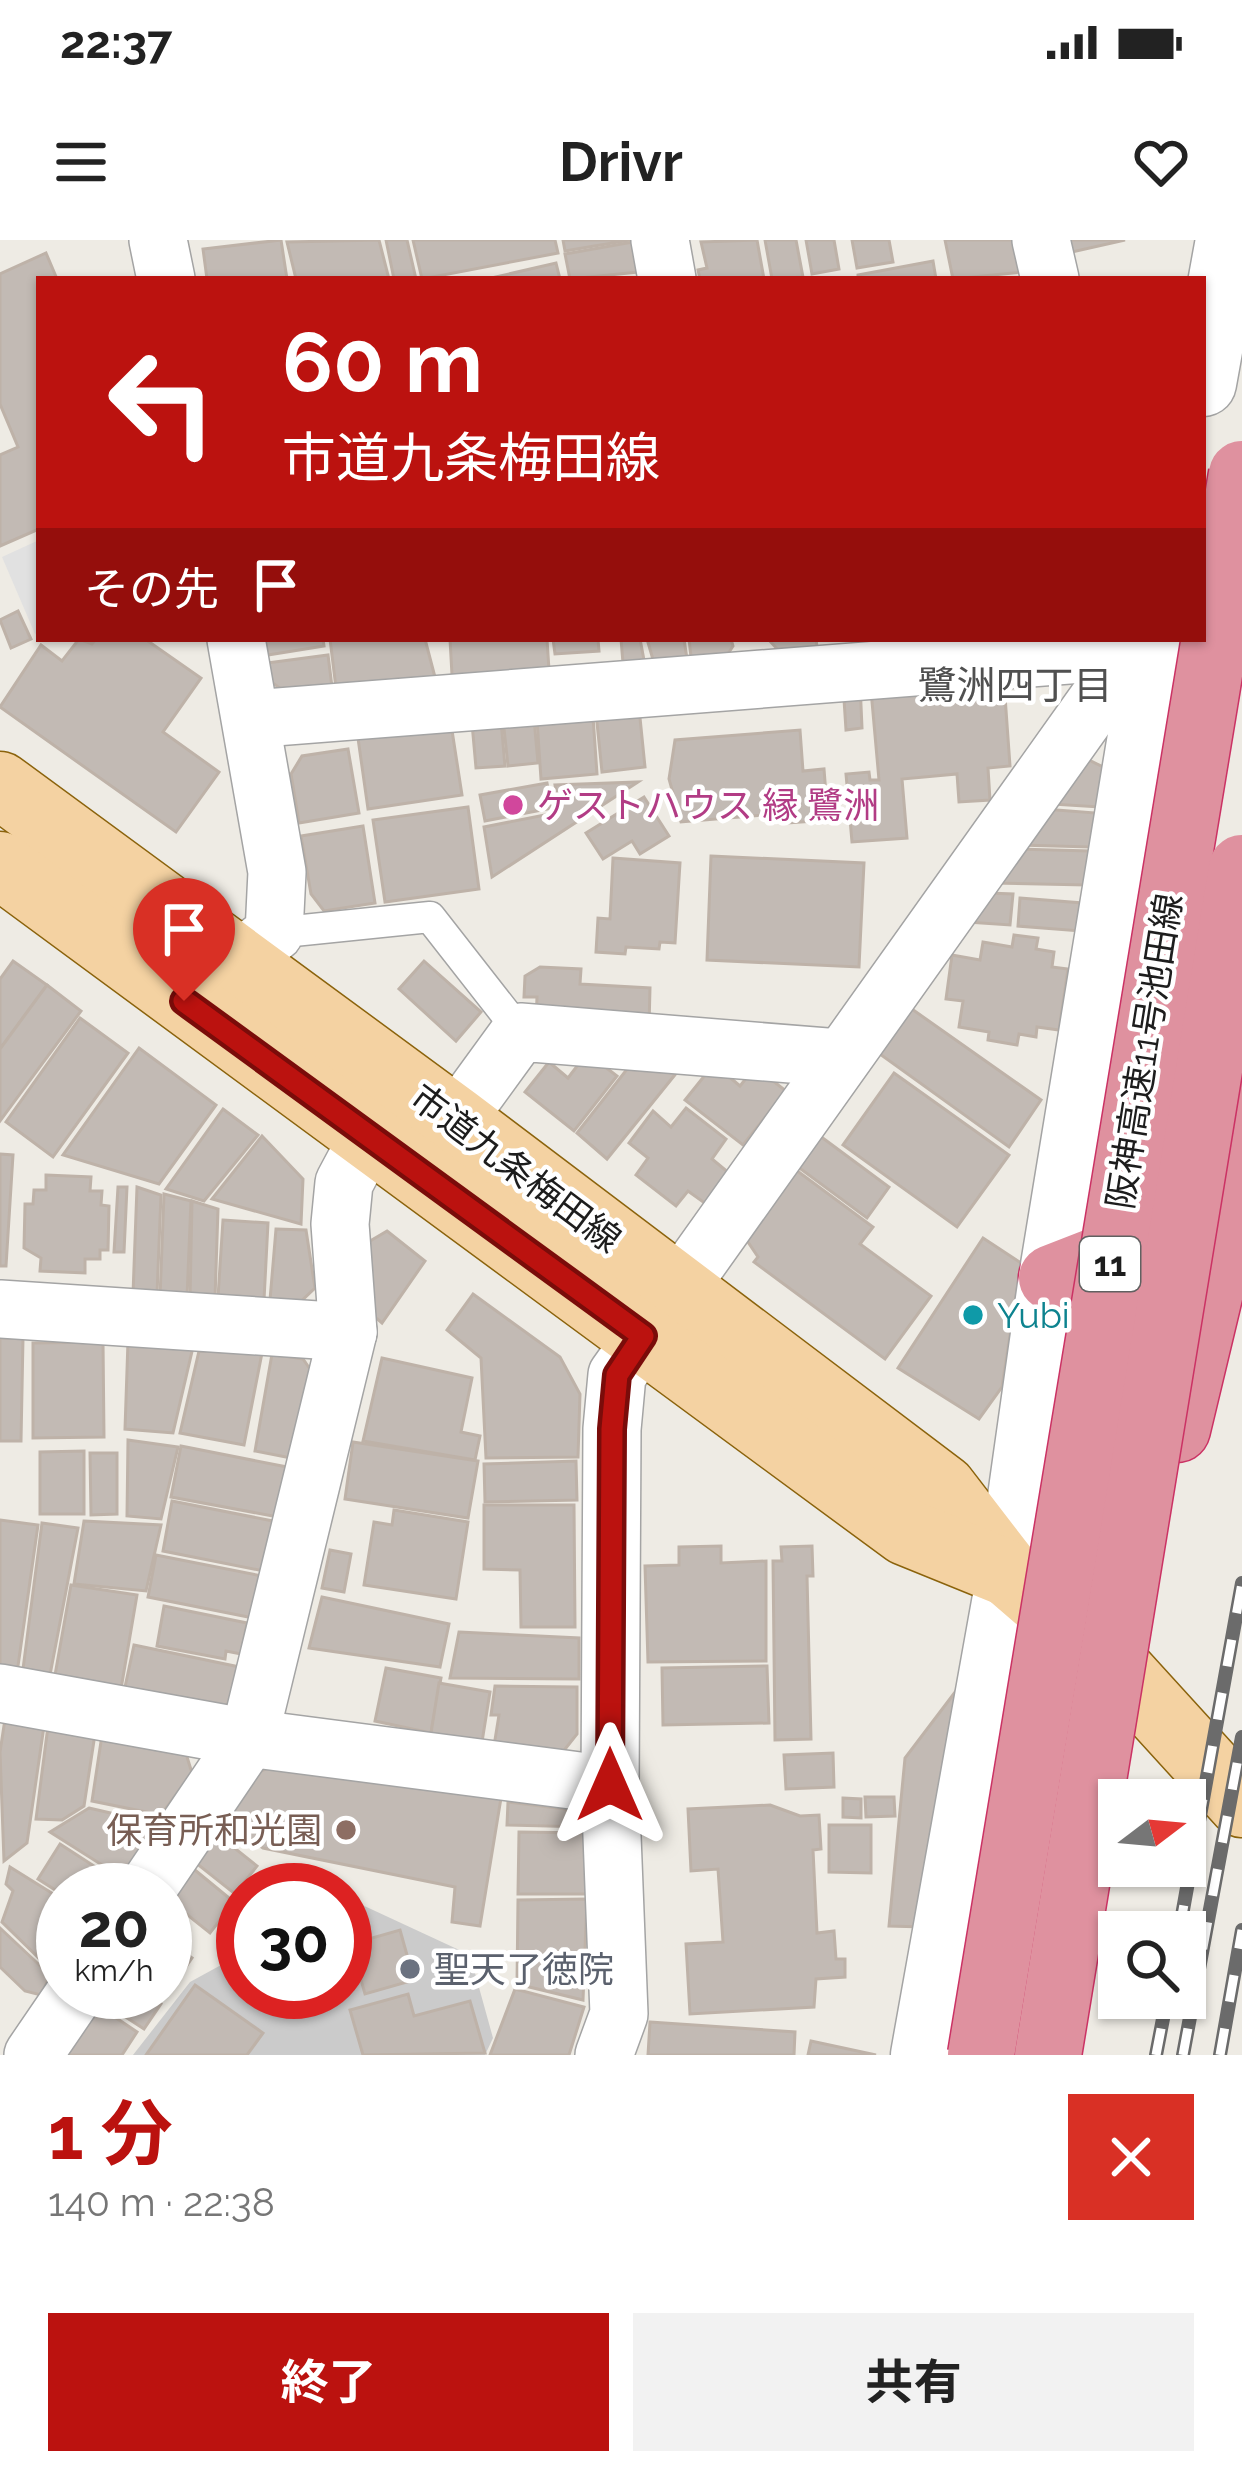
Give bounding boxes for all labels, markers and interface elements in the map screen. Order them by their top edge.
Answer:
text: 22:37 [60,16,172,69]
icon: menu [48,129,114,195]
icon: heart [1128,129,1194,195]
text: Drivr [559,130,683,194]
text: 60 m [282,313,483,412]
icon: left [84,324,240,480]
text: 市道九条梅田線 [282,426,660,490]
icon: arrive [243,552,309,618]
text: その先 [84,563,219,616]
district label: 鷺洲四丁目 [917,662,1113,708]
place label: ゲストハウス 縁 鷺洲 [537,784,879,826]
marker: ゲストハウス 縁 鷺洲 [500,792,526,818]
pin [133,878,235,1001]
street label: 阪神高速11号池田線 [1098,890,1190,1212]
icon: arrive [151,896,217,962]
street label: 市道九条梅田線 [403,1075,629,1261]
road number: 11 [1080,1237,1140,1291]
place label: Yubi [997,1294,1070,1336]
marker: Yubi [960,1302,986,1328]
position arrow [547,1722,673,1848]
north arrow [1098,1779,1206,1887]
map controls [1098,1779,1206,2019]
place label: 保育所和光園 [106,1809,322,1851]
marker: 保育所和光園 [333,1817,359,1843]
speed limit sign: 30 [216,1863,372,2019]
text: 20 [79,1891,149,1961]
button: search [1098,1911,1206,2019]
place label: 聖天了徳院 [434,1948,614,1990]
text: km/h [74,1953,154,1988]
marker: 聖天了徳院 [397,1956,423,1982]
text: 1 分 [48,2091,173,2176]
button: close [1068,2094,1194,2220]
text: 140 m · 22:38 [48,2179,275,2225]
button: 終了 [48,2313,609,2451]
button: 共有 [633,2313,1194,2451]

